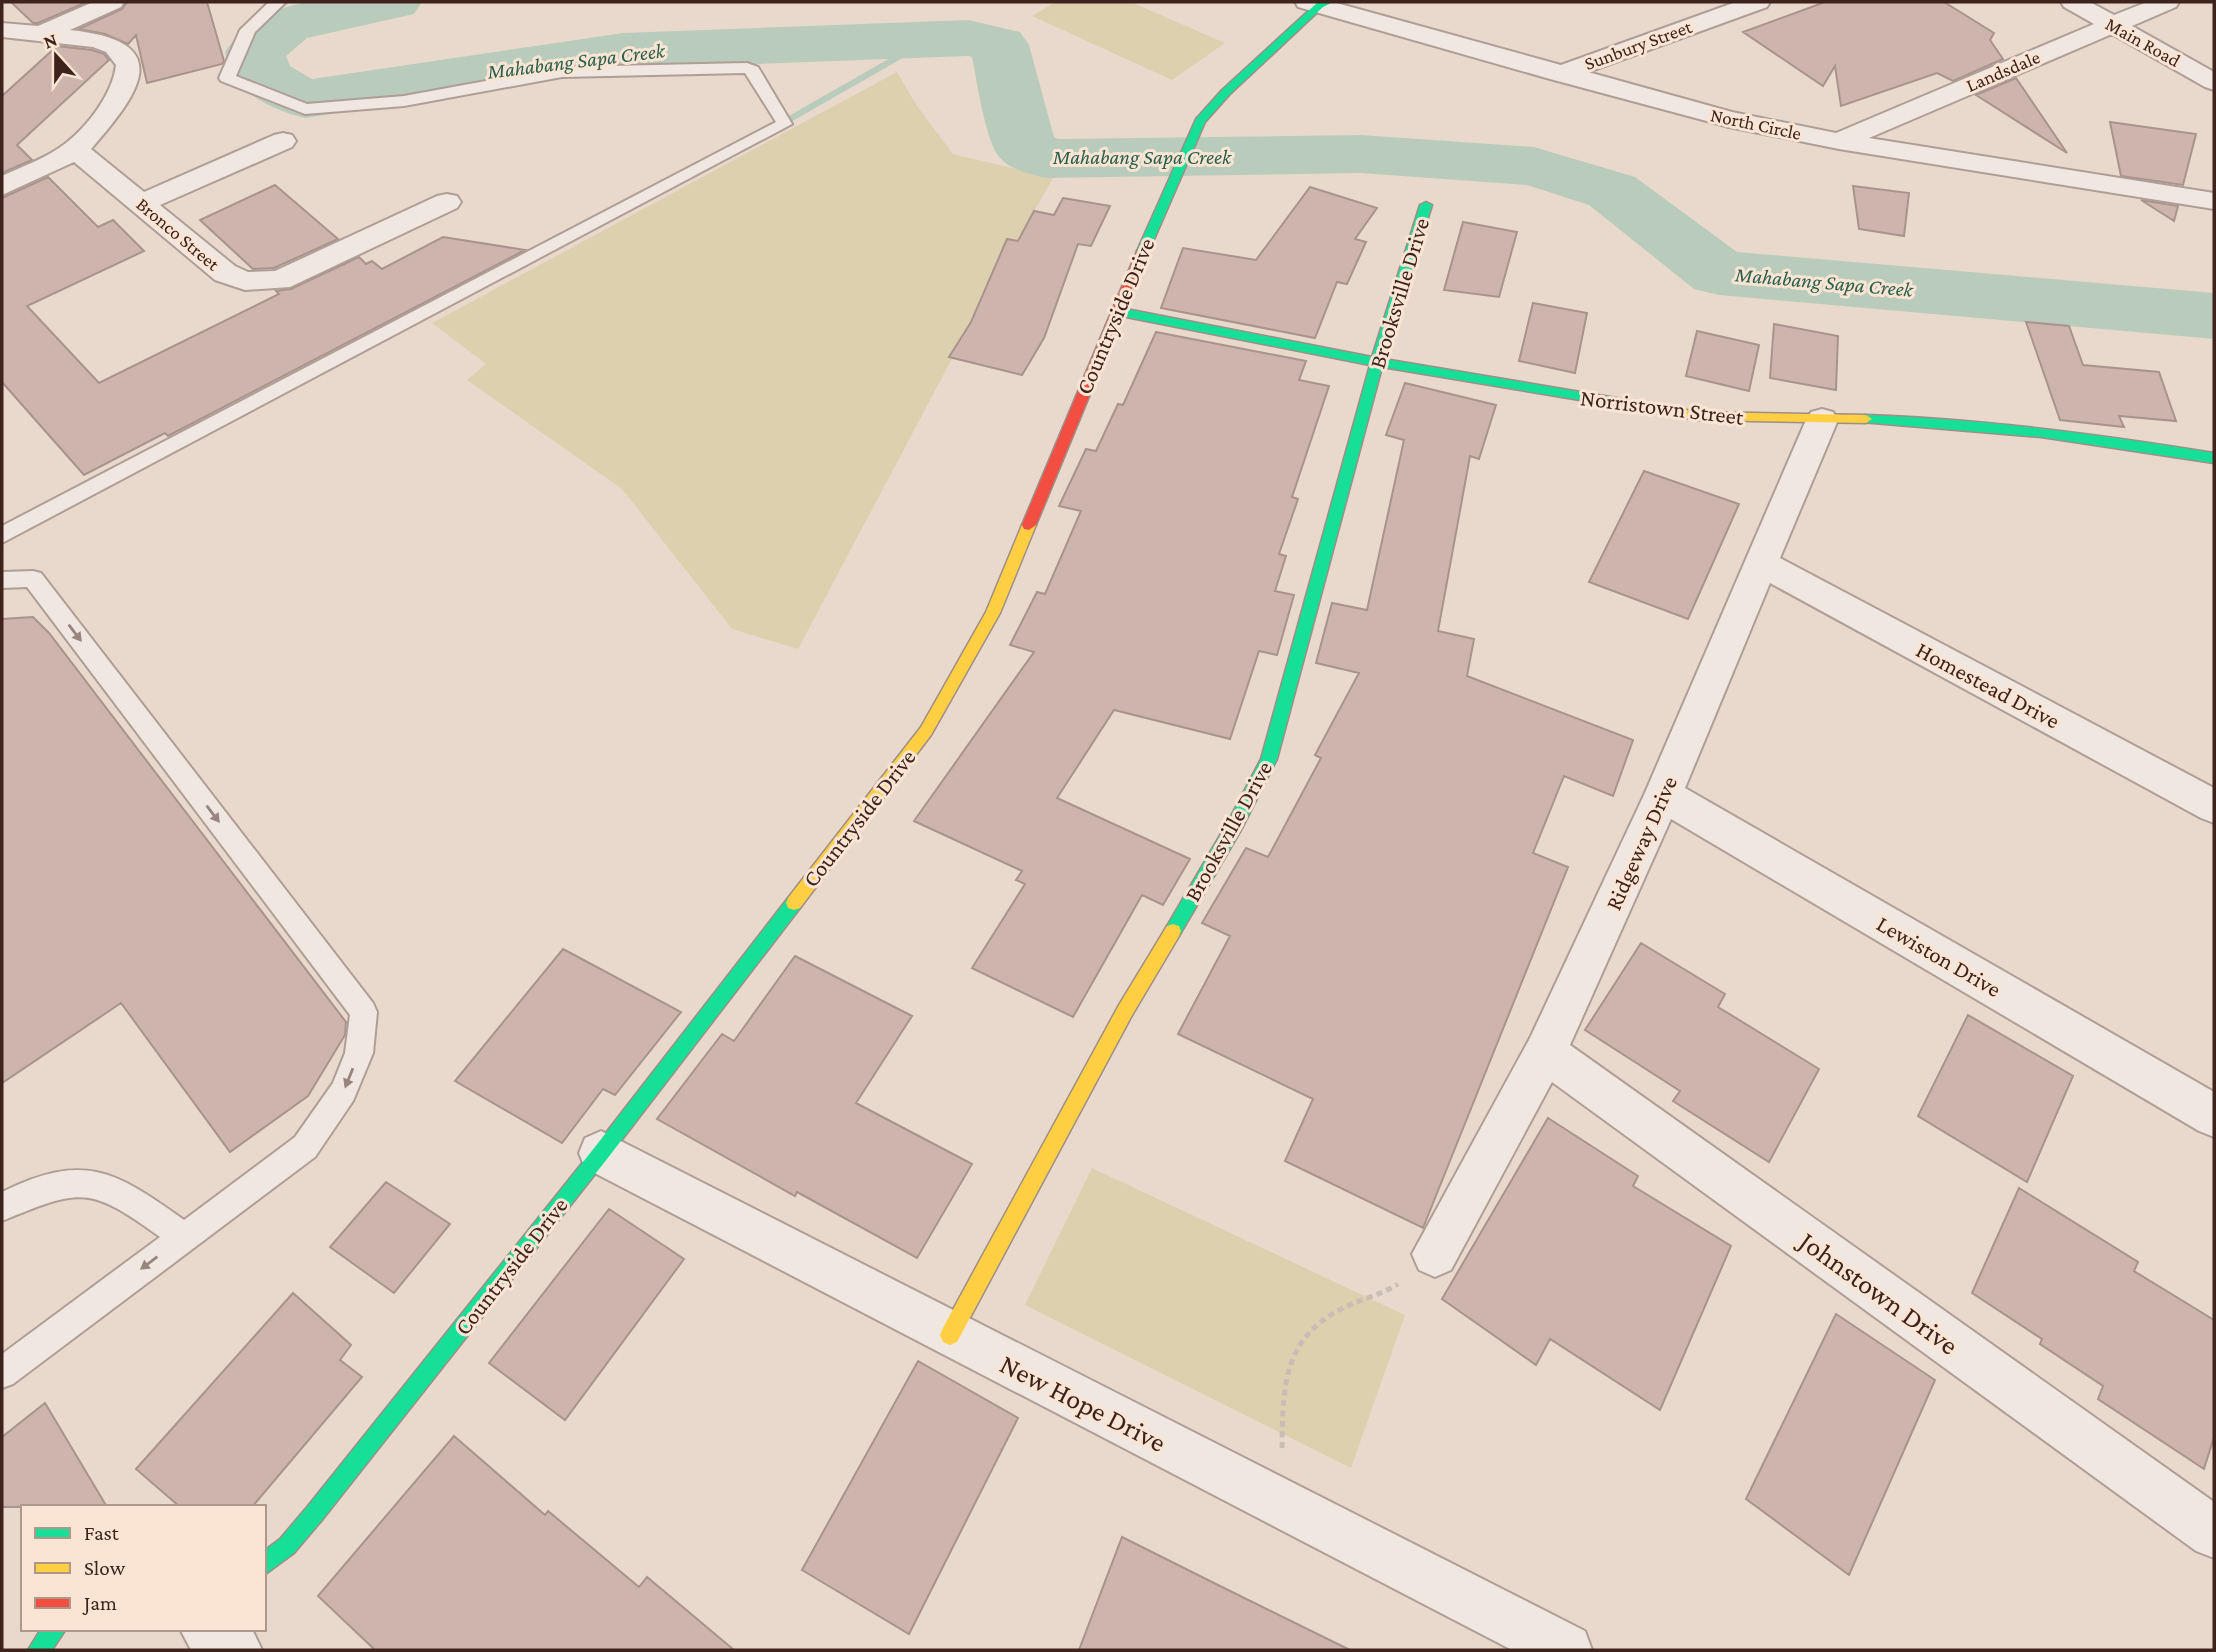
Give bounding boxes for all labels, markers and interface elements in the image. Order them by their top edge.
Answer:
street label: Main Road [2102,13,2184,71]
street label: Sunbury Street [1581,16,1695,74]
north arrow [21,21,91,91]
text: N [40,28,60,53]
water label: Mahabang Sapa Creek [485,38,667,84]
street label: Landsdale [1963,46,2043,96]
street label: North Circle [1709,104,1803,144]
water label: Mahabang Sapa Creek [1052,145,1232,169]
street label: Bronco Street [132,193,224,275]
street label: Brooksville Drive [1364,215,1434,371]
street label: Countryside Drive [1070,234,1160,398]
water label: Mahabang Sapa Creek [1733,262,1915,302]
street label: Norristown Street [1579,384,1745,430]
one-way arrow [67,624,81,642]
street label: Homestead Drive [1912,636,2064,734]
street label: Countryside Drive [797,744,921,892]
street label: Brooksville Drive [1179,756,1277,906]
street label: Ridgeway Drive [1600,772,1682,914]
one-way arrow [205,805,219,823]
street label: Lewiston Drive [1872,910,2006,1002]
one-way arrow [343,1067,354,1088]
street label: Countryside Drive [449,1192,573,1340]
street label: Johnstown Drive [1791,1223,1964,1361]
one-way arrow [140,1256,159,1270]
street label: New Hope Drive [995,1348,1171,1458]
legend [21,1505,266,1631]
text: Fast [84,1521,120,1545]
text: Slow [84,1556,126,1580]
text: Jam [82,1591,117,1615]

